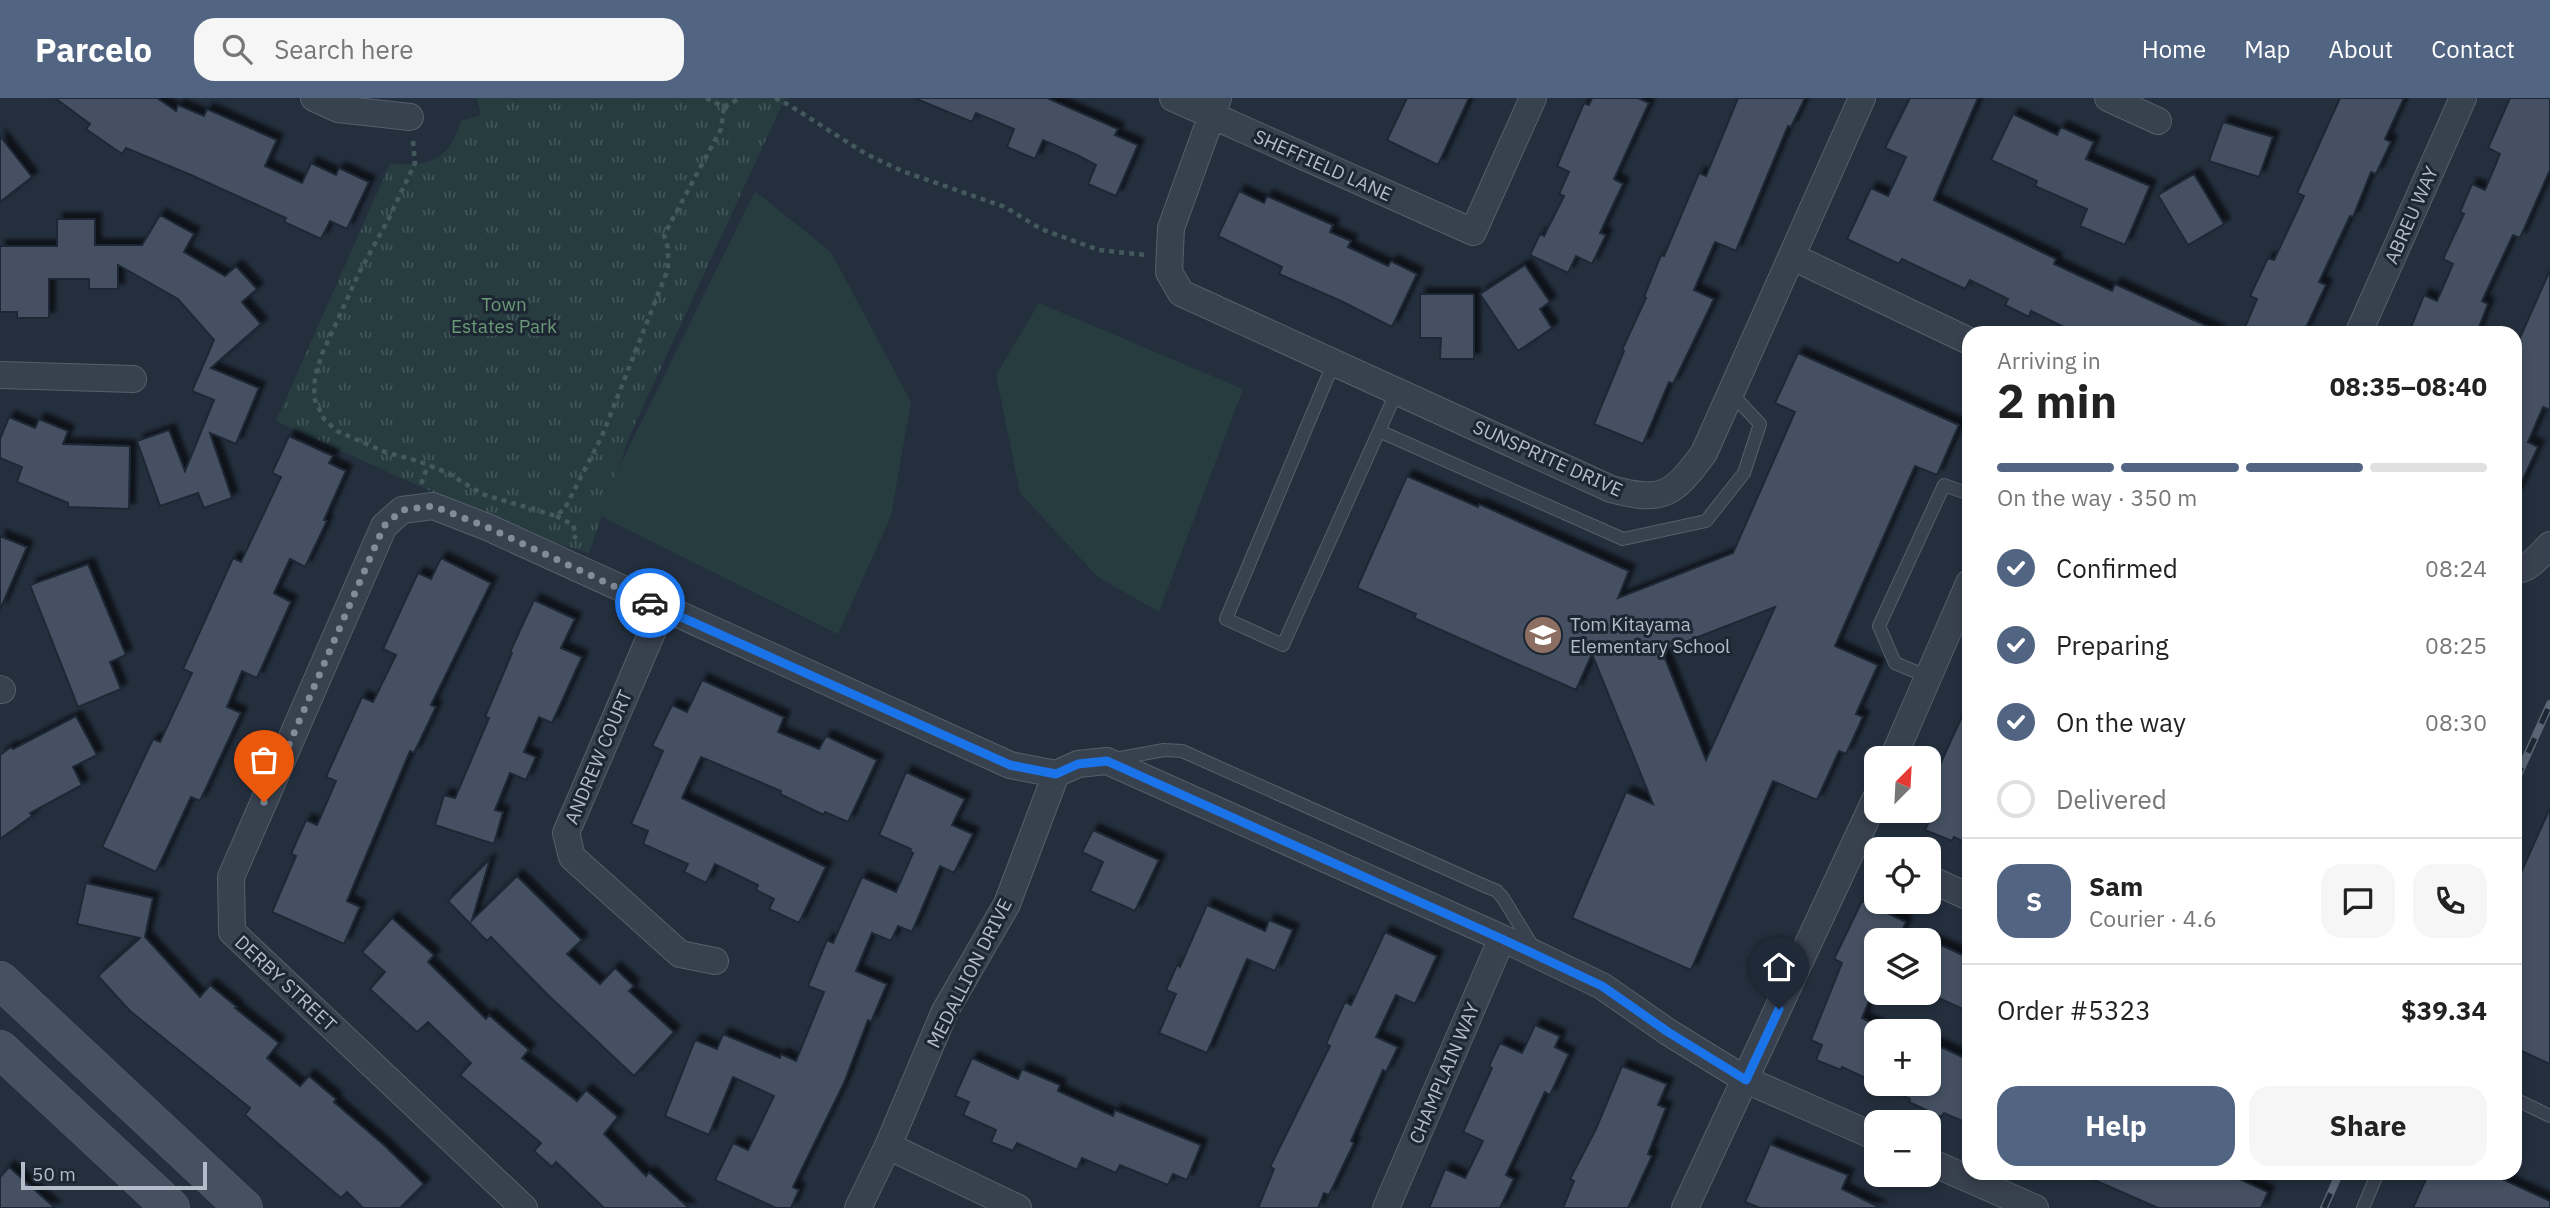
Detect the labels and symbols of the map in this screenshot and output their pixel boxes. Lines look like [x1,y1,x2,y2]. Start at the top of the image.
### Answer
street label: SHEFFIELD LANE [1250,124,1396,206]
street label: ABREU WAY [2379,162,2443,268]
park label: Town Estates Park [451,292,557,338]
street label: SUNSPRITE DRIVE [1470,414,1626,502]
courier [615,568,685,638]
place label: Tom Kitayama Elementary School [1570,612,1730,658]
school or university icon: Tom Kitayama Elementary School [1522,614,1564,656]
street label: ANDREW COURT [559,686,637,828]
pin [234,730,294,802]
north arrow [1864,746,1941,822]
street label: MEDALLION DRIVE [921,894,1017,1052]
street label: DERBY STREET [230,930,342,1036]
pin [1749,937,1809,1009]
street label: CHAMPLAIN WAY [1403,998,1485,1147]
scale bar [21,1159,206,1191]

